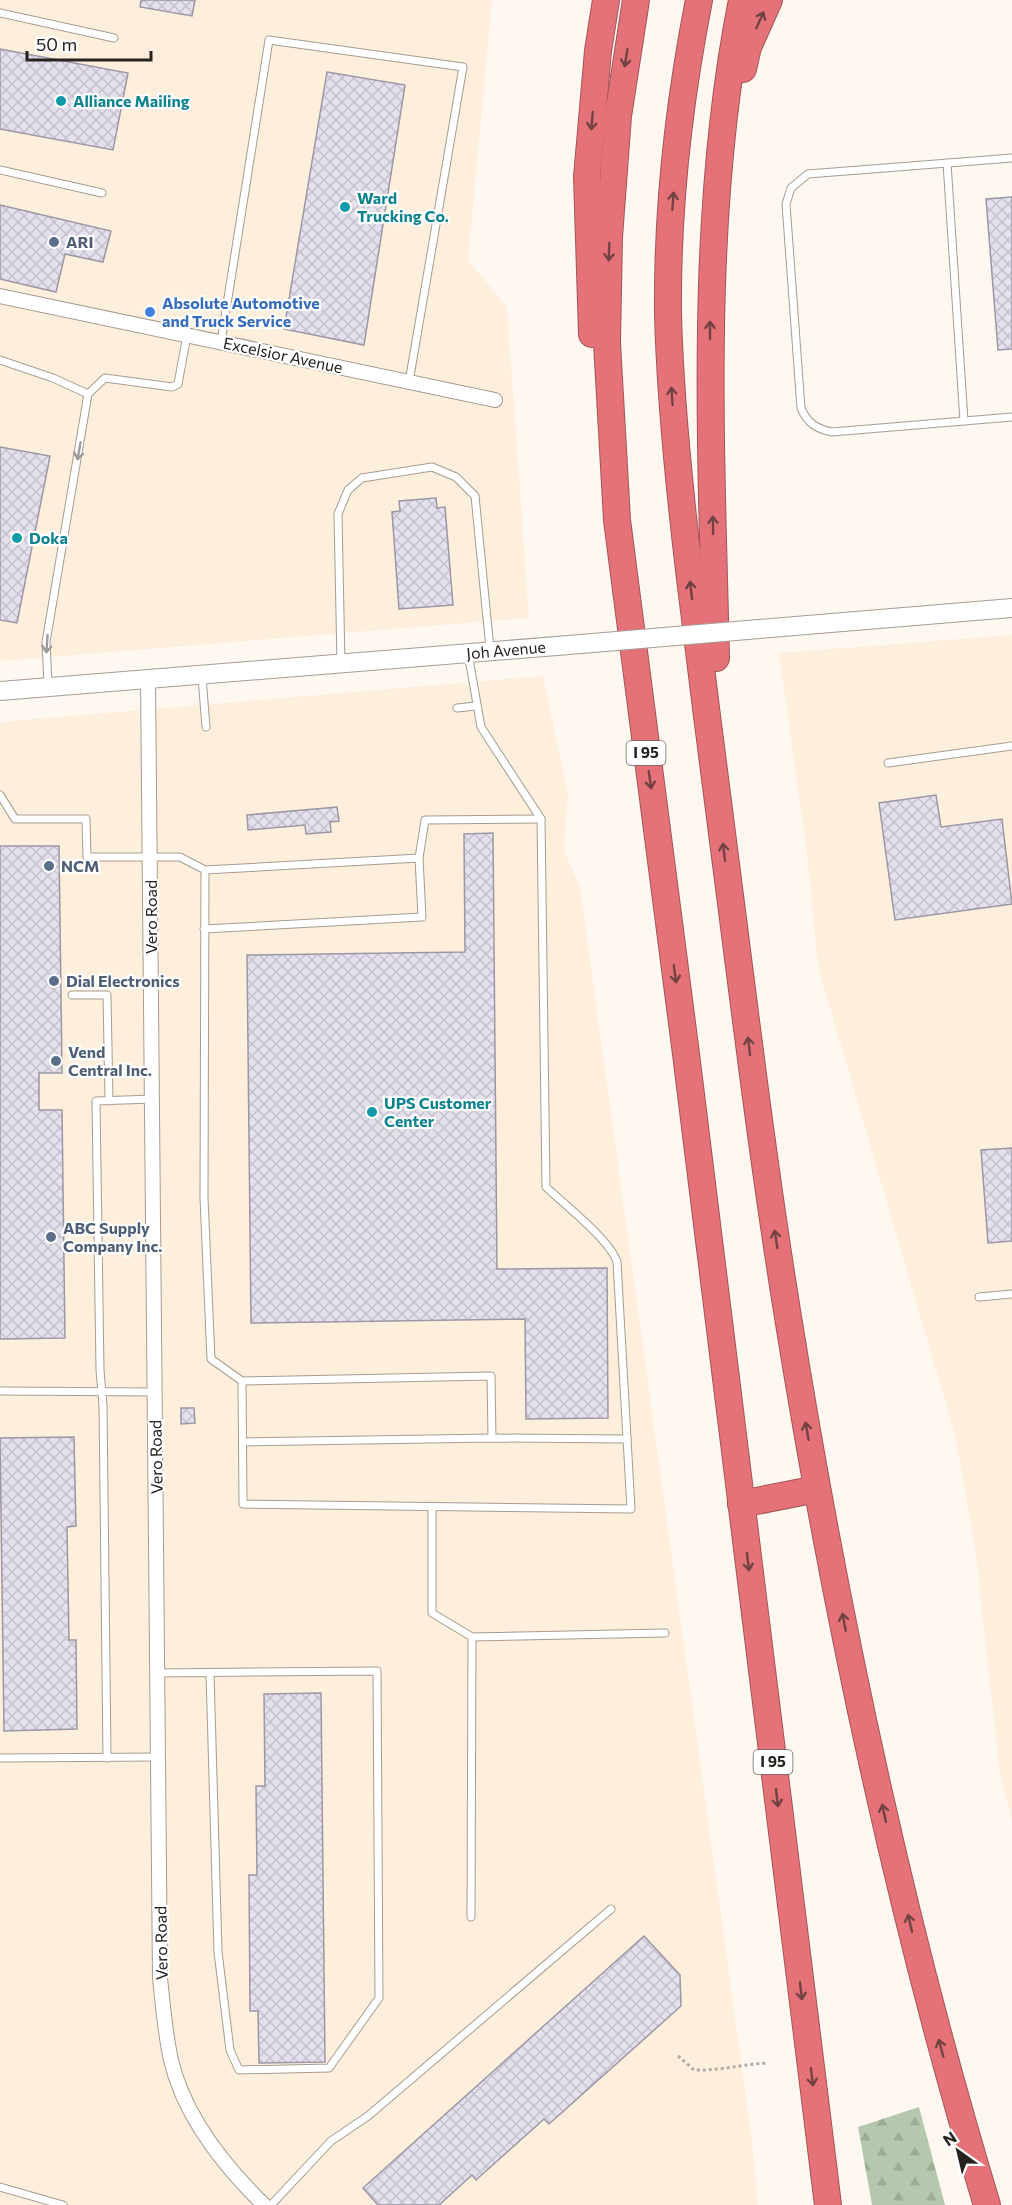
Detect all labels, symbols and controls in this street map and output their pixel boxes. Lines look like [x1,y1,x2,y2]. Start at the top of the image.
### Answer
one-way arrow [756,11,767,29]
scale bar [27,24,152,62]
text: 50 m [36,33,77,55]
one-way arrow [621,47,632,67]
place label: Alliance Mailing [73,91,190,110]
marker: Alliance Mailing [54,94,68,108]
one-way arrow [586,110,597,130]
place label: Ward Trucking Co. [357,188,449,225]
one-way arrow [668,192,679,211]
marker: Ward Trucking Co. [338,200,352,214]
place label: ARI [66,232,94,251]
marker: ARI [47,235,61,249]
one-way arrow [603,241,614,261]
place label: Absolute Automotive and Truck Service [162,293,320,330]
marker: Absolute Automotive and Truck Service [143,305,157,319]
one-way arrow [704,321,716,341]
street label: Excelsior Avenue [222,333,345,376]
one-way arrow [666,386,677,406]
one-way arrow [73,441,84,461]
one-way arrow [707,516,719,536]
place label: Doka [29,528,68,547]
marker: Doka [10,531,24,545]
one-way arrow [686,580,697,600]
one-way arrow [41,633,52,653]
street label: Joh Avenue [465,637,547,662]
road number: I 95 [626,741,666,765]
one-way arrow [644,770,655,790]
one-way arrow [719,843,730,862]
place label: NCM [61,856,99,875]
marker: NCM [42,859,56,873]
street label: Vero Road [141,880,160,954]
one-way arrow [670,963,681,983]
place label: Dial Electronics [66,971,180,990]
marker: Dial Electronics [47,974,61,988]
one-way arrow [743,1036,754,1056]
place label: Vend Central Inc. [68,1042,152,1079]
marker: Vend Central Inc. [49,1054,63,1068]
place label: UPS Customer Center [384,1093,492,1130]
marker: UPS Customer Center [365,1105,379,1119]
place label: ABC Supply Company Inc. [63,1218,163,1255]
one-way arrow [770,1229,781,1249]
marker: ABC Supply Company Inc. [44,1230,58,1244]
street label: Vero Road [145,1420,166,1494]
one-way arrow [801,1422,812,1441]
one-way arrow [743,1552,754,1572]
one-way arrow [838,1613,849,1632]
road number: I 95 [754,1750,792,1774]
one-way arrow [772,1787,783,1807]
one-way arrow [878,1803,889,1823]
street label: Vero Road [150,1906,171,1980]
one-way arrow [903,1914,915,1933]
one-way arrow [796,1981,807,2001]
one-way arrow [935,2039,946,2058]
one-way arrow [807,2067,818,2087]
north arrow [928,2121,988,2181]
text: N [939,2127,960,2149]

